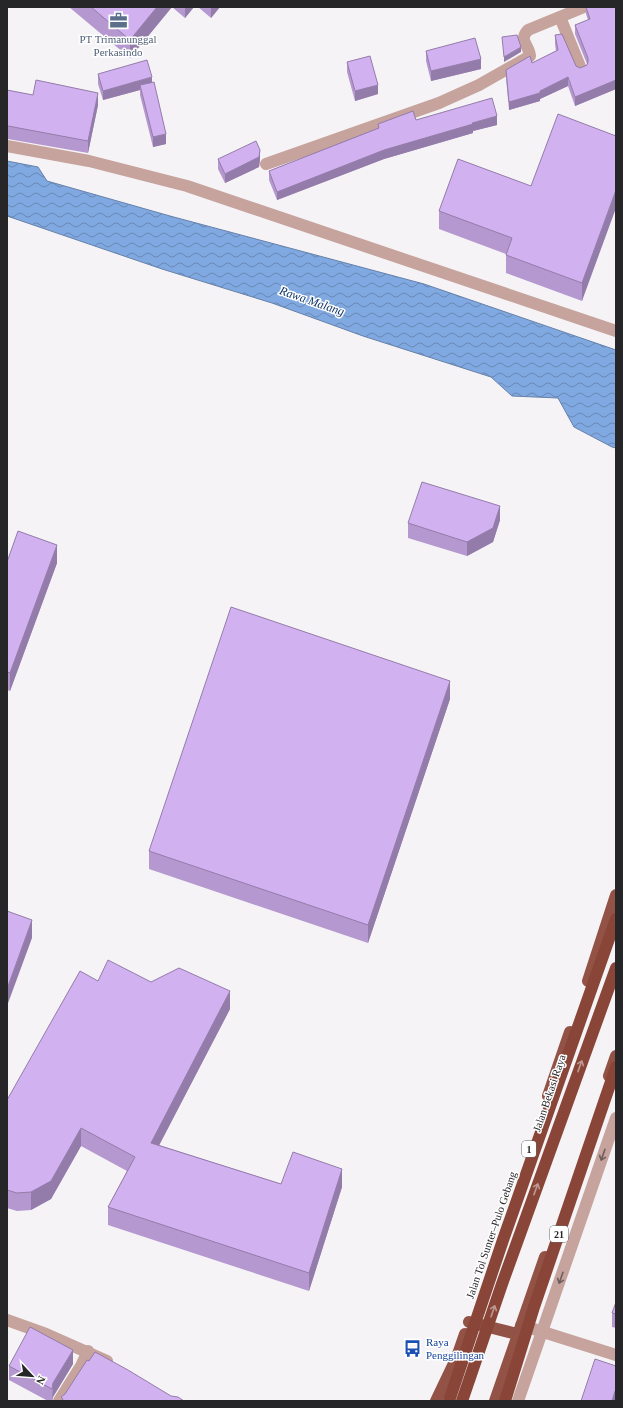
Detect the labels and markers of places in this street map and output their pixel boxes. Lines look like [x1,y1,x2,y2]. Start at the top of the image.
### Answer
office icon: PT Trimanunggal Perkasindo [108,11,128,31]
place label: PT Trimanunggal Perkasindo [79,33,157,58]
place label: Raya Penggilingan [426,1336,485,1361]
bus stop icon: Raya Penggilingan [403,1338,423,1358]

